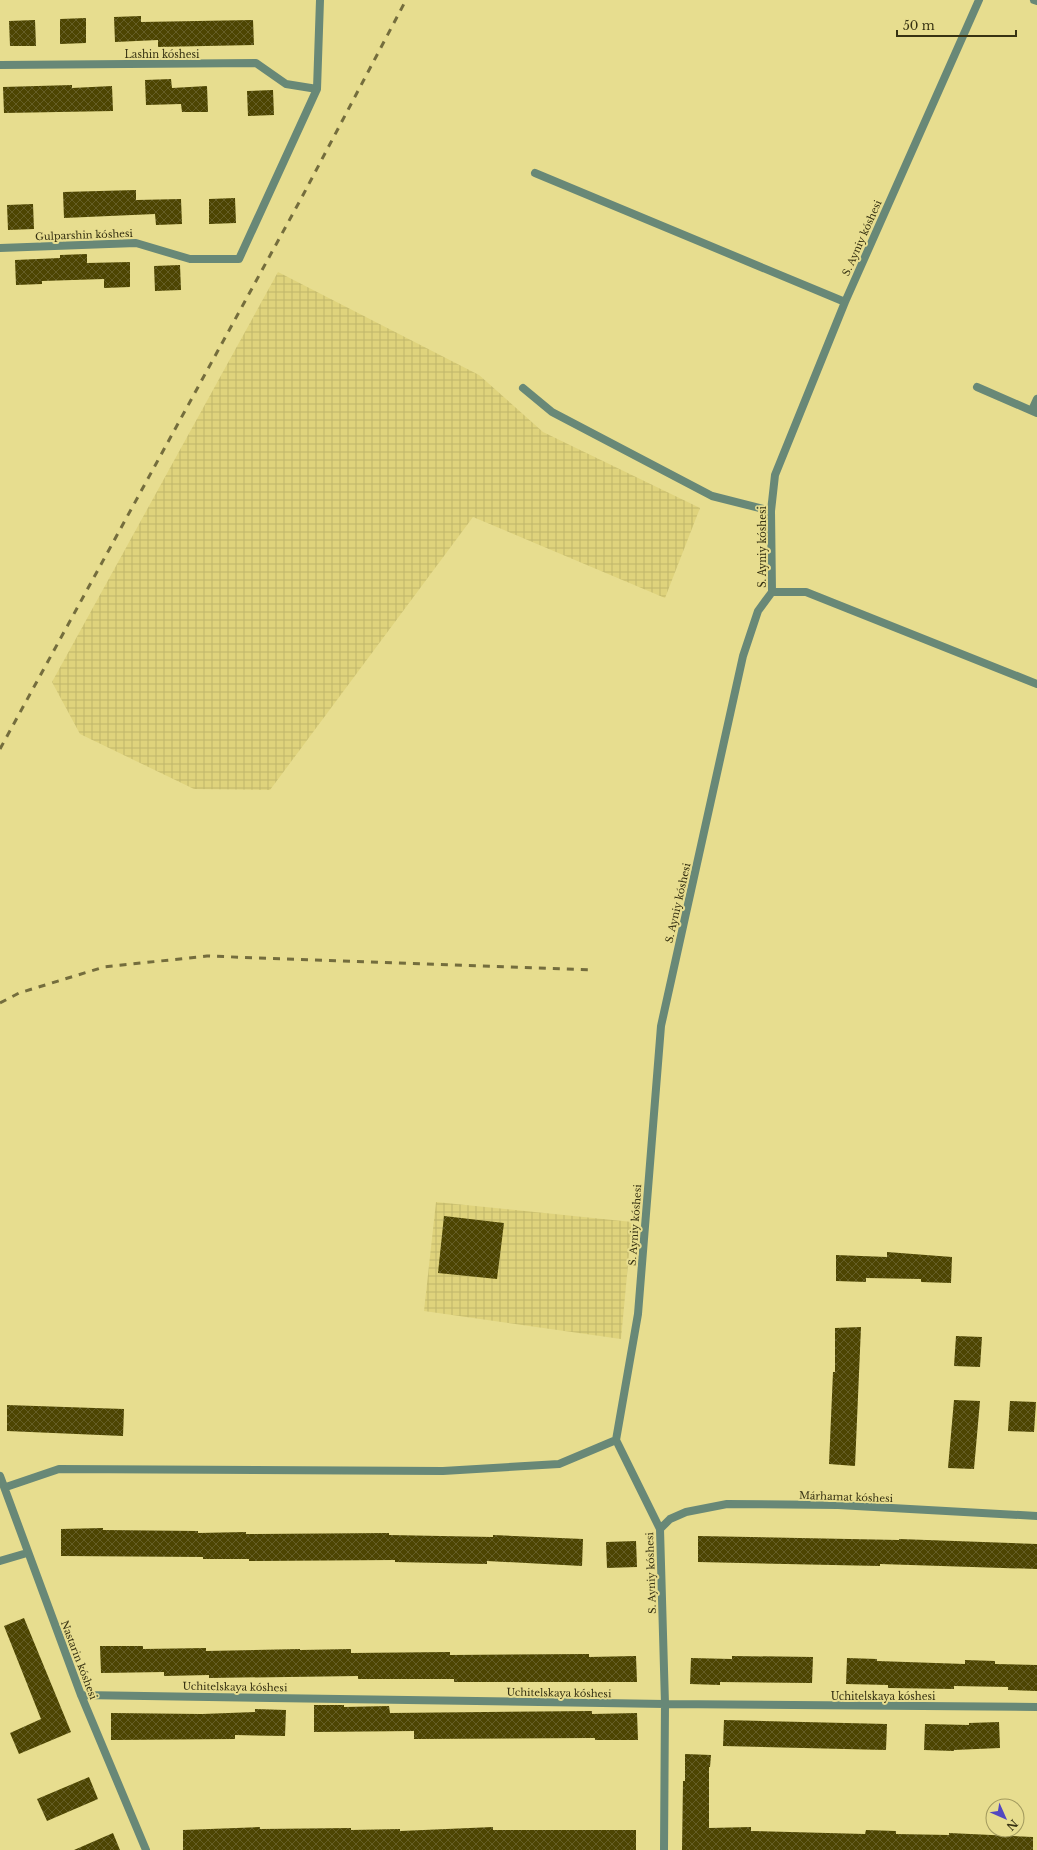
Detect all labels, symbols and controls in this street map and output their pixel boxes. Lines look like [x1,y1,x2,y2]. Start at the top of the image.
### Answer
scale bar [897,12,1016,38]
text: 50 m [903,18,935,33]
street label: Lashin kóshesi [125,48,200,61]
street label: S. Ayniy kóshesi [839,197,885,278]
street label: Gulparshin kóshesi [35,227,134,243]
street label: S. Ayniy kóshesi [756,506,769,588]
street label: S. Ayniy kóshesi [662,861,694,944]
street label: S. Ayniy kóshesi [626,1183,644,1266]
street label: Márhamat kóshesi [799,1489,894,1505]
street label: S. Ayniy kóshesi [643,1531,659,1614]
street label: Nastarin kóshesi [58,1619,100,1702]
street label: Uchitelskaya kóshesi [183,1680,288,1694]
street label: Uchitelskaya kóshesi [507,1686,612,1700]
street label: Uchitelskaya kóshesi [831,1690,936,1703]
north arrow [985,1798,1025,1838]
text: N [1003,1816,1021,1834]

